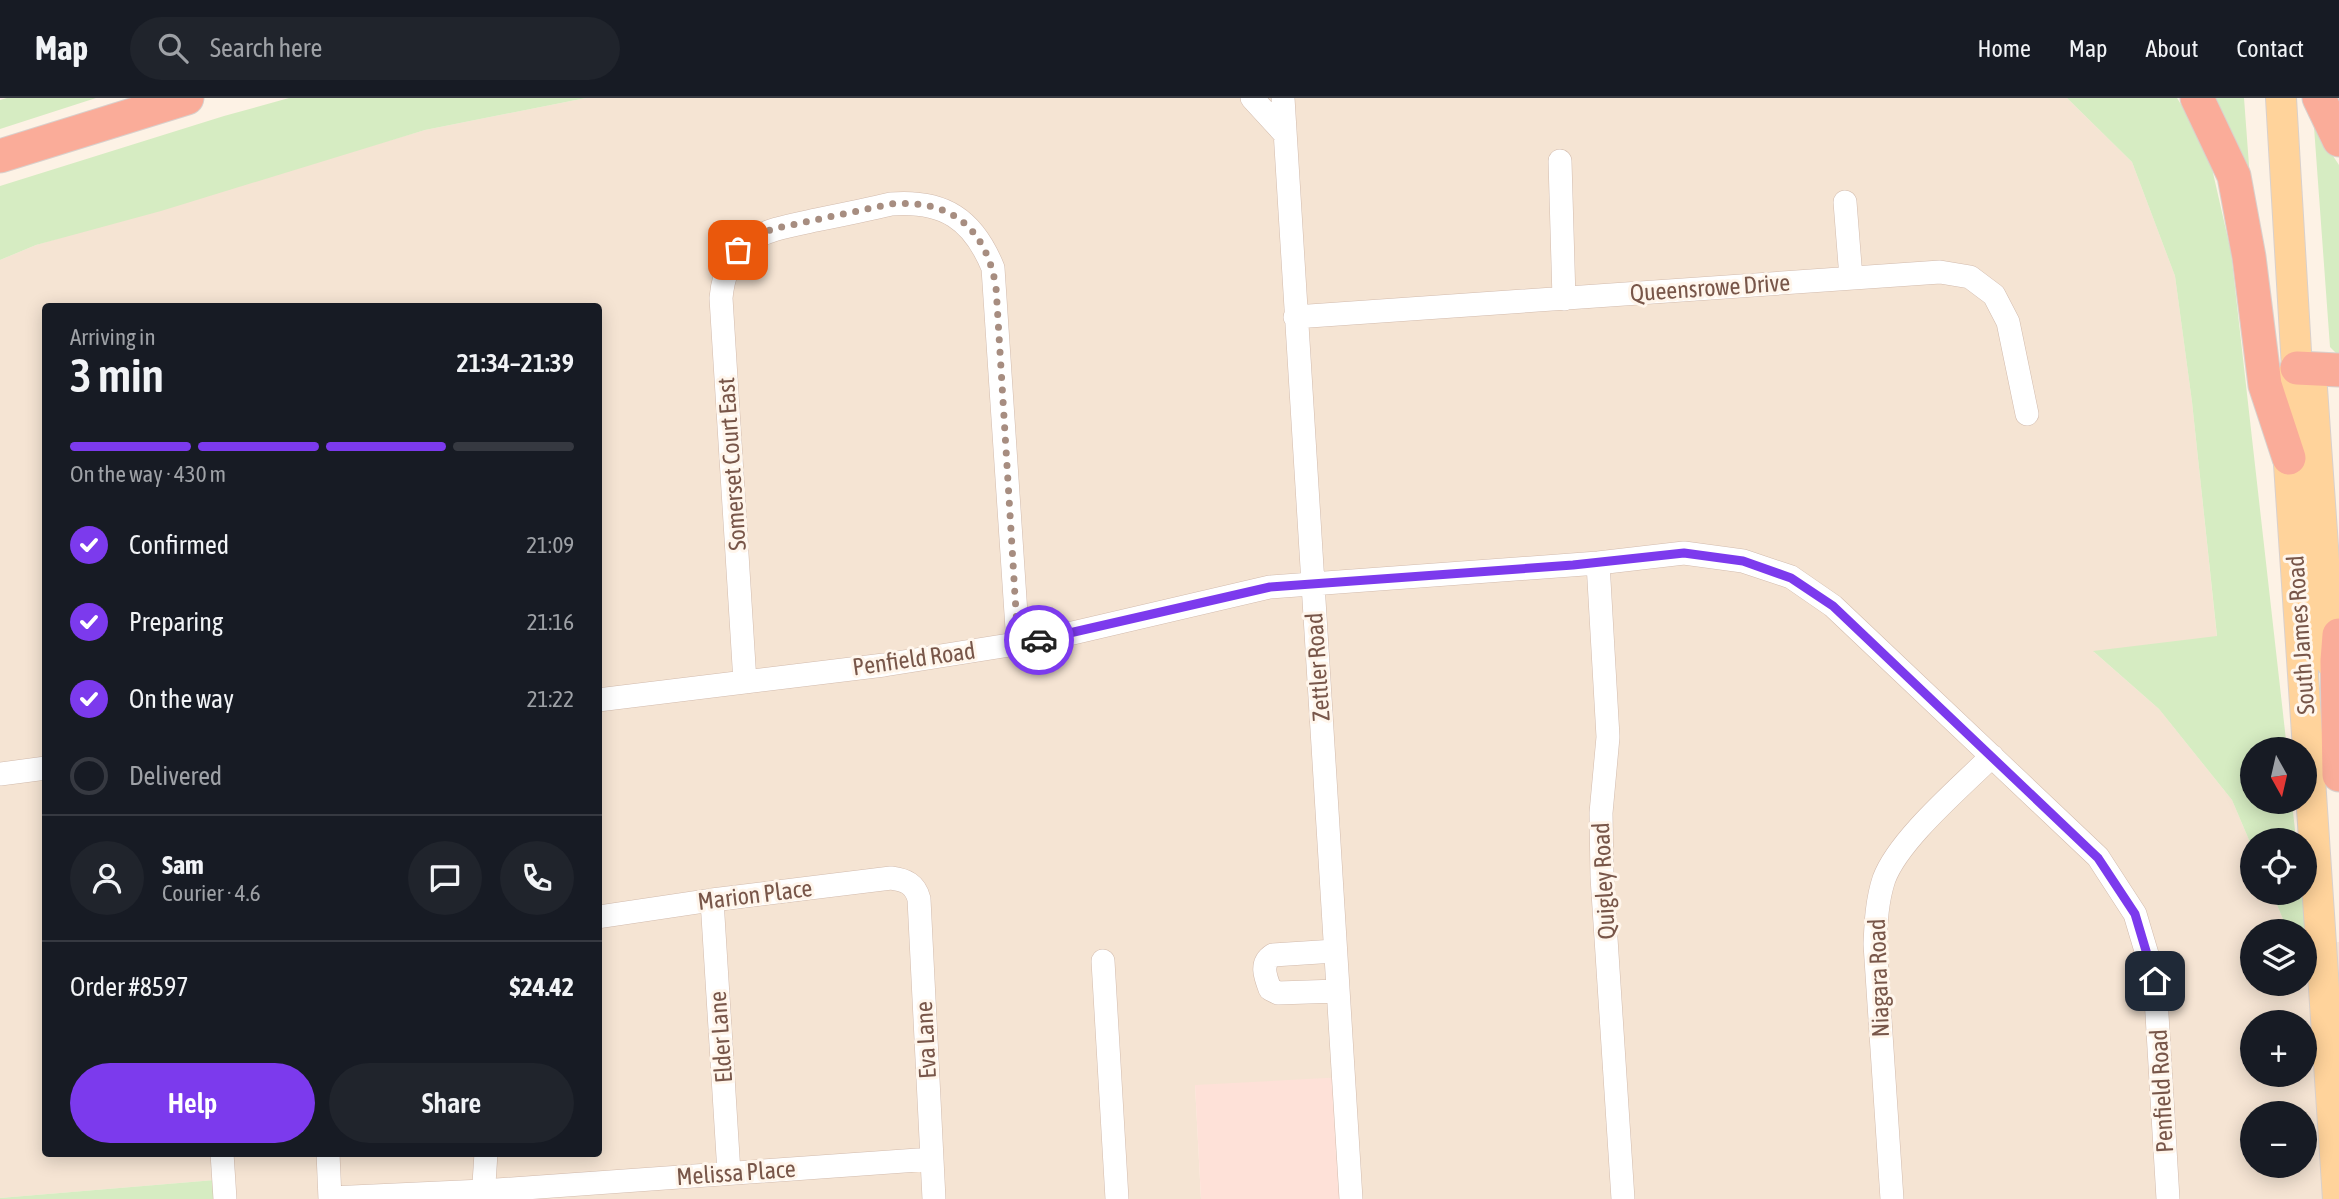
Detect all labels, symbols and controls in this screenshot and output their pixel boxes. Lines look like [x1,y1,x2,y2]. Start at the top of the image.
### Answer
search box [130,17,620,80]
text: Map [35,29,88,67]
icon: search [154,29,192,67]
text: Search here [210,33,322,63]
text: Home [1977,35,2031,62]
text: Map [2069,35,2107,62]
text: About [2145,35,2198,62]
text: Contact [2236,35,2304,62]
pin [708,220,768,280]
icon: bag [719,231,757,269]
street label: Queensrowe Drive [1629,268,1791,307]
text: Arriving in [70,324,156,350]
text: 21:34–21:39 [457,348,574,378]
text: 3 min [70,349,164,402]
street label: Somerset Court East [712,376,751,552]
text: On the way · 430 m [70,461,226,487]
icon: check [70,526,108,564]
text: Confirmed [129,530,229,560]
text: 21:09 [526,532,574,558]
street label: South James Road [2281,555,2320,715]
icon: check [70,603,108,641]
courier [1004,605,1074,675]
text: Preparing [129,607,223,637]
text: 21:16 [527,609,574,635]
street label: Zettler Road [1300,612,1335,722]
icon: car [1020,621,1058,659]
street label: Penfield Road [851,637,977,680]
icon: check [70,680,108,718]
text: On the way [129,684,234,714]
text: 21:22 [527,686,574,712]
north arrow [2240,737,2317,814]
map controls [2240,737,2317,1178]
text: Delivered [129,761,222,791]
street label: Quigley Road [1587,822,1620,940]
button: locate [2240,828,2317,905]
button: person [70,841,144,915]
button: chat [408,841,482,915]
button: phone [500,841,574,915]
text: Sam [162,850,204,880]
street label: Marion Place [696,874,814,915]
text: Courier · 4.6 [162,880,261,906]
street label: Niagara Road [1863,918,1894,1038]
button: layers [2240,919,2317,996]
pin [2125,951,2185,1011]
icon: home [2136,962,2174,1000]
text: Order #8597 [70,972,189,1002]
text: $24.42 [510,972,574,1002]
street label: Elder Lane [704,990,737,1084]
street label: Eva Lane [910,1001,941,1079]
button: + [2240,1010,2317,1087]
street label: Penfield Road [2145,1029,2178,1153]
button: Help [70,1063,315,1143]
button: Share [329,1063,574,1143]
button: − [2240,1101,2317,1178]
street label: Melissa Place [676,1155,796,1190]

